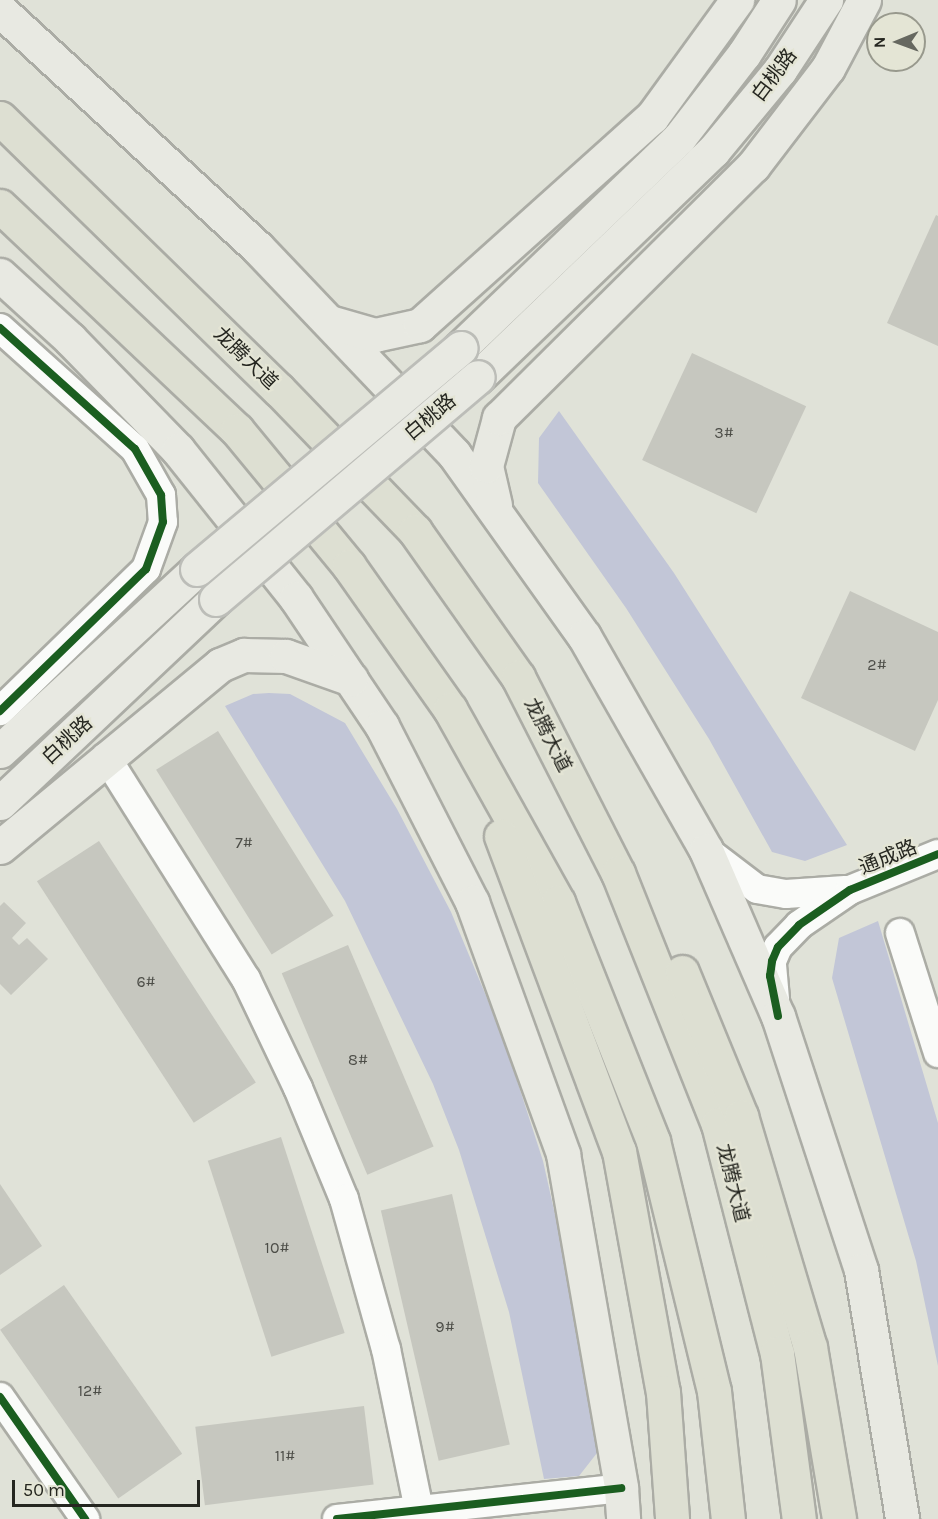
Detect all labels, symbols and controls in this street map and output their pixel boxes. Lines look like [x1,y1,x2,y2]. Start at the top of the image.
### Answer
north arrow [866,12,926,72]
text: N [870,36,889,48]
street label: 白桃路 [746,44,802,106]
street label: 龙腾大道 [209,322,283,394]
street label: 白桃路 [399,389,461,445]
house number: 3# [714,423,734,443]
house number: 2# [867,655,887,675]
street label: 龙腾大道 [519,694,577,776]
street label: 白桃路 [37,711,97,769]
house number: 7# [235,833,253,853]
street label: 通成路 [856,835,920,879]
house number: 6# [136,972,156,992]
house number: 8# [348,1050,368,1070]
street label: 龙腾大道 [712,1141,754,1225]
house number: 10# [265,1238,289,1258]
house number: 9# [435,1317,455,1337]
house number: 12# [78,1381,102,1401]
house number: 11# [275,1446,295,1466]
scale bar [15,1468,202,1506]
text: 50 m [23,1479,65,1501]

